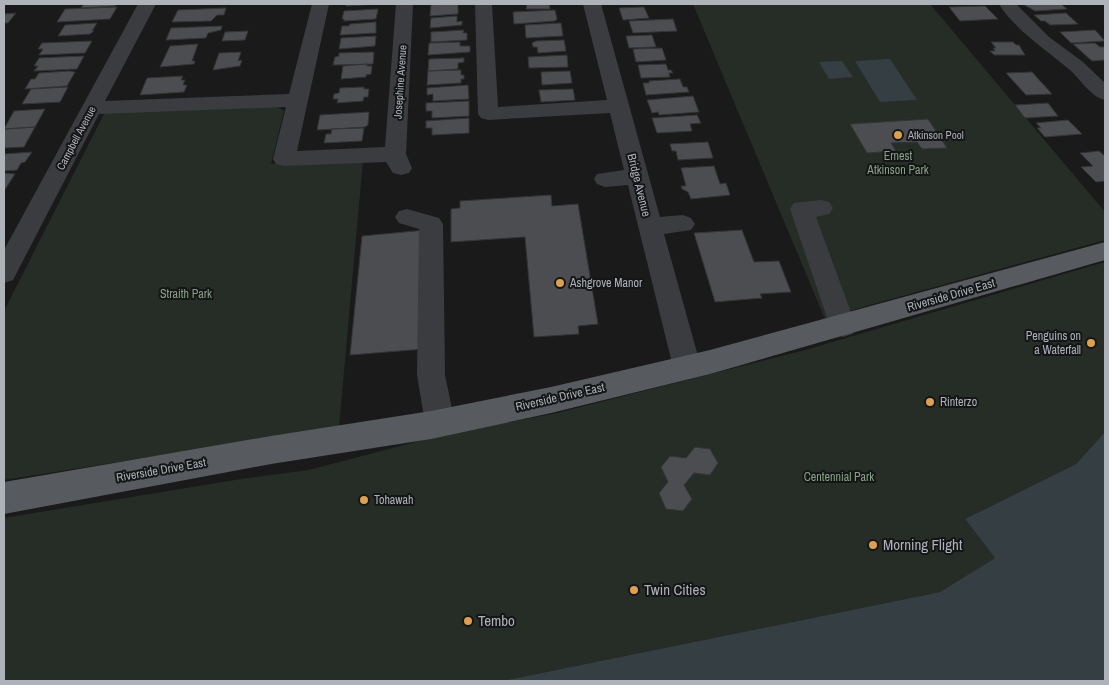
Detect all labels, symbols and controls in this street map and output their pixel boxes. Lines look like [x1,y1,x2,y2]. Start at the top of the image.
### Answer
street label: Josephine Avenue [390,45,410,119]
street label: Campbell Avenue [53,104,99,172]
place label: Atkinson Pool [907,128,964,142]
marker: Atkinson Pool [892,129,904,141]
park label: Ernest Atkinson Park [866,148,929,178]
street label: Bridge Avenue [623,152,655,218]
place label: Ashgrove Manor [569,275,643,291]
street label: Riverside Drive East [905,275,997,315]
marker: Ashgrove Manor [554,277,566,289]
park label: Straith Park [160,286,212,302]
place label: Penguins on a Waterfall [1026,328,1081,358]
marker: Penguins on a Waterfall [1085,337,1097,349]
street label: Riverside Drive East [514,379,606,415]
place label: Rinterzo [940,394,977,410]
marker: Rinterzo [924,396,936,408]
street label: Riverside Drive East [115,454,207,486]
park label: Centennial Park [804,469,874,485]
place label: Tohawah [374,492,413,508]
marker: Tohawah [358,494,370,506]
place label: Morning Flight [883,534,963,555]
marker: Morning Flight [867,539,879,551]
place label: Twin Cities [644,579,706,600]
marker: Twin Cities [628,584,640,596]
place label: Tembo [478,610,515,631]
marker: Tembo [462,615,474,627]

